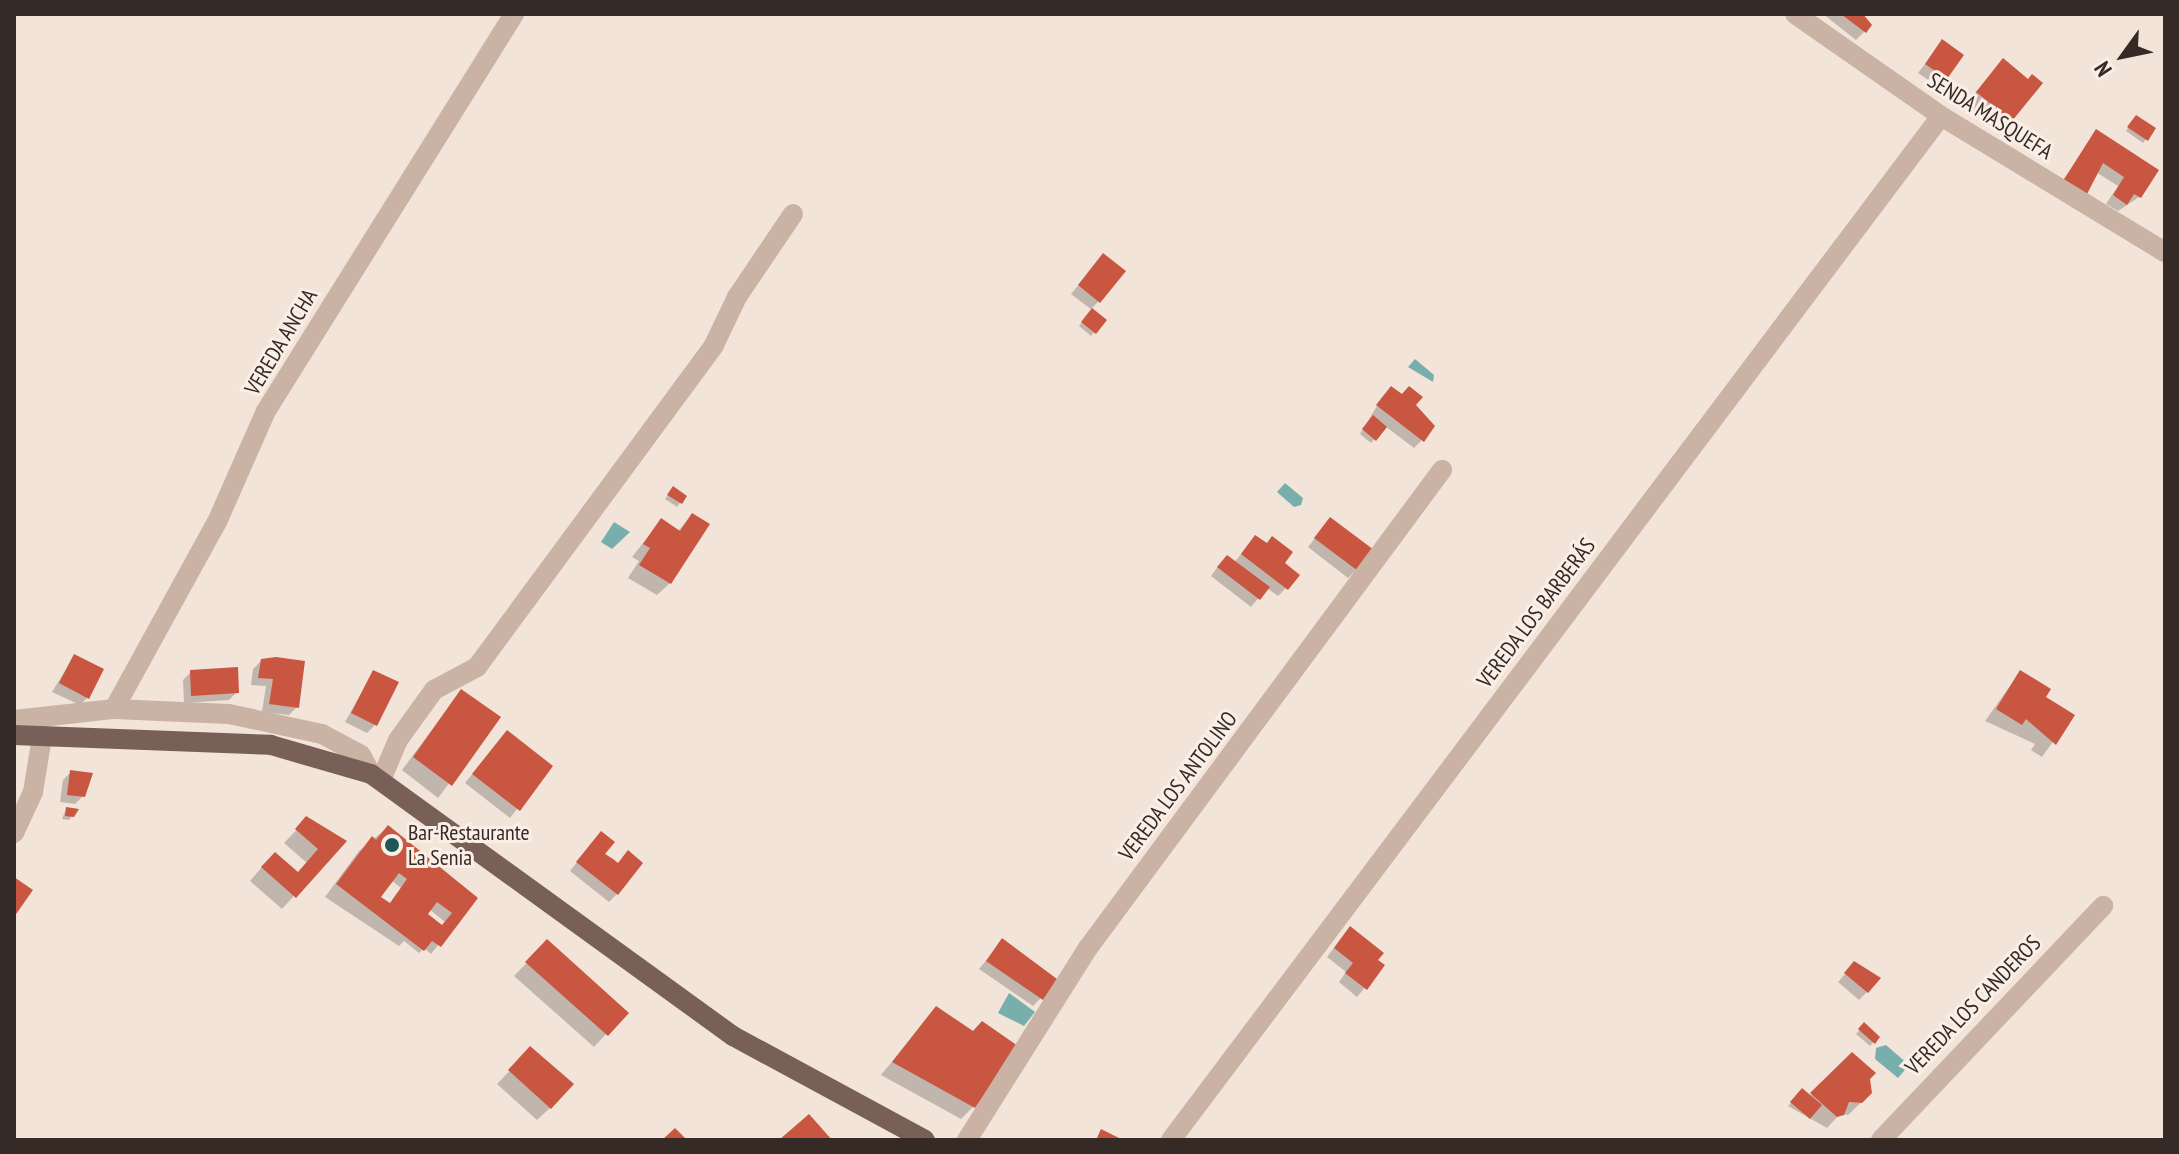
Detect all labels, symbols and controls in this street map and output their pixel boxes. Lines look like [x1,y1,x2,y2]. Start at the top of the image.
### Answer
north arrow [2083,16,2163,96]
text: N [2088,56,2118,82]
street label: SENDA MASQUEFA [1922,67,2058,165]
street label: VEREDA ANCHA [239,284,323,400]
street label: VEREDA LOS BARBERÁS [1471,533,1601,693]
street label: VEREDA LOS ANTOLINO [1113,706,1243,866]
place label: Bar-Restaurante La Senia [408,819,530,870]
marker: Bar-Restaurante La Senia [383,836,401,854]
street label: VEREDA LOS CANDEROS [1900,930,2046,1080]

